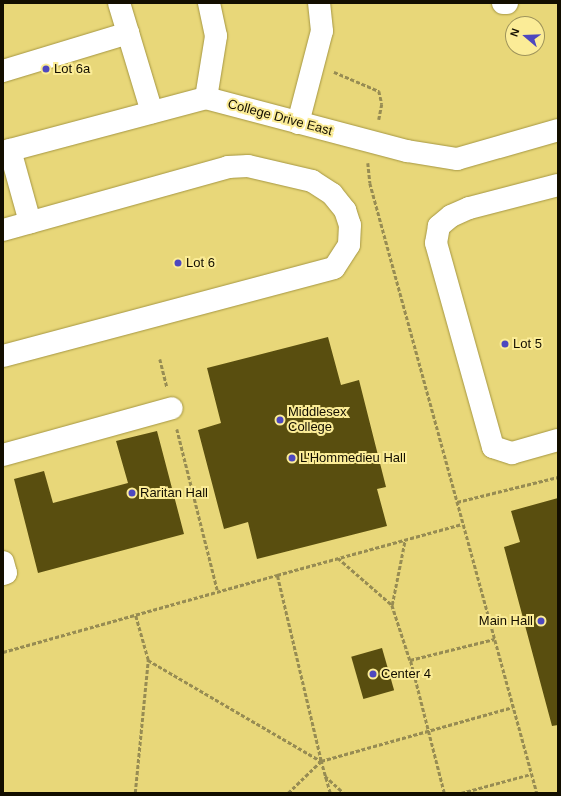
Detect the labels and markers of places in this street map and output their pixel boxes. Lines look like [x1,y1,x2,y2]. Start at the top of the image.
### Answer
place label: Lot 6a [54,61,90,77]
marker: Lot 6a [41,64,51,74]
place label: Lot 6 [186,255,215,271]
marker: Lot 6 [173,258,183,268]
place label: Lot 5 [513,336,542,352]
marker: Lot 5 [500,339,510,349]
place label: Middlesex College [288,405,347,436]
marker: Middlesex College [275,415,285,425]
place label: L'Hommedieu Hall [300,450,406,466]
marker: L'Hommedieu Hall [287,453,297,463]
place label: Raritan Hall [140,485,208,501]
marker: Raritan Hall [127,488,137,498]
place label: Main Hall [479,613,533,629]
marker: Main Hall [536,616,546,626]
place label: Center 4 [381,666,431,682]
marker: Center 4 [368,669,378,679]

